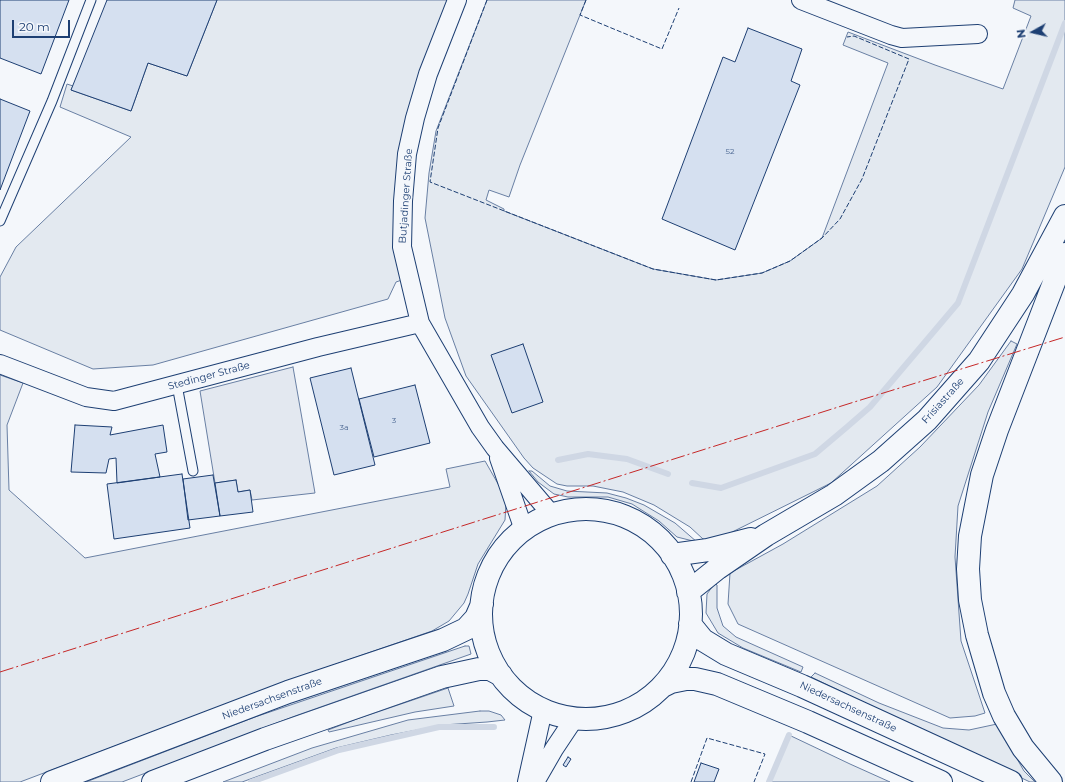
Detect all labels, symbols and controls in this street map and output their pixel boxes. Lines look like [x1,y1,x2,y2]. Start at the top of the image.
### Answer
scale bar [14,12,72,38]
north arrow [1013,12,1053,52]
text: 20 m [19,19,50,34]
text: N [1014,28,1029,39]
house number: 52 [725,147,735,157]
street label: Butjadinger Straße [397,148,415,244]
street label: Stedinger Straße [167,359,251,393]
street label: Frisiastraße [919,376,967,426]
house number: 3 [392,416,396,426]
house number: 3a [339,423,349,433]
street label: Niedersachsenstraße [220,675,324,723]
street label: Niedersachsenstraße [798,679,898,735]

